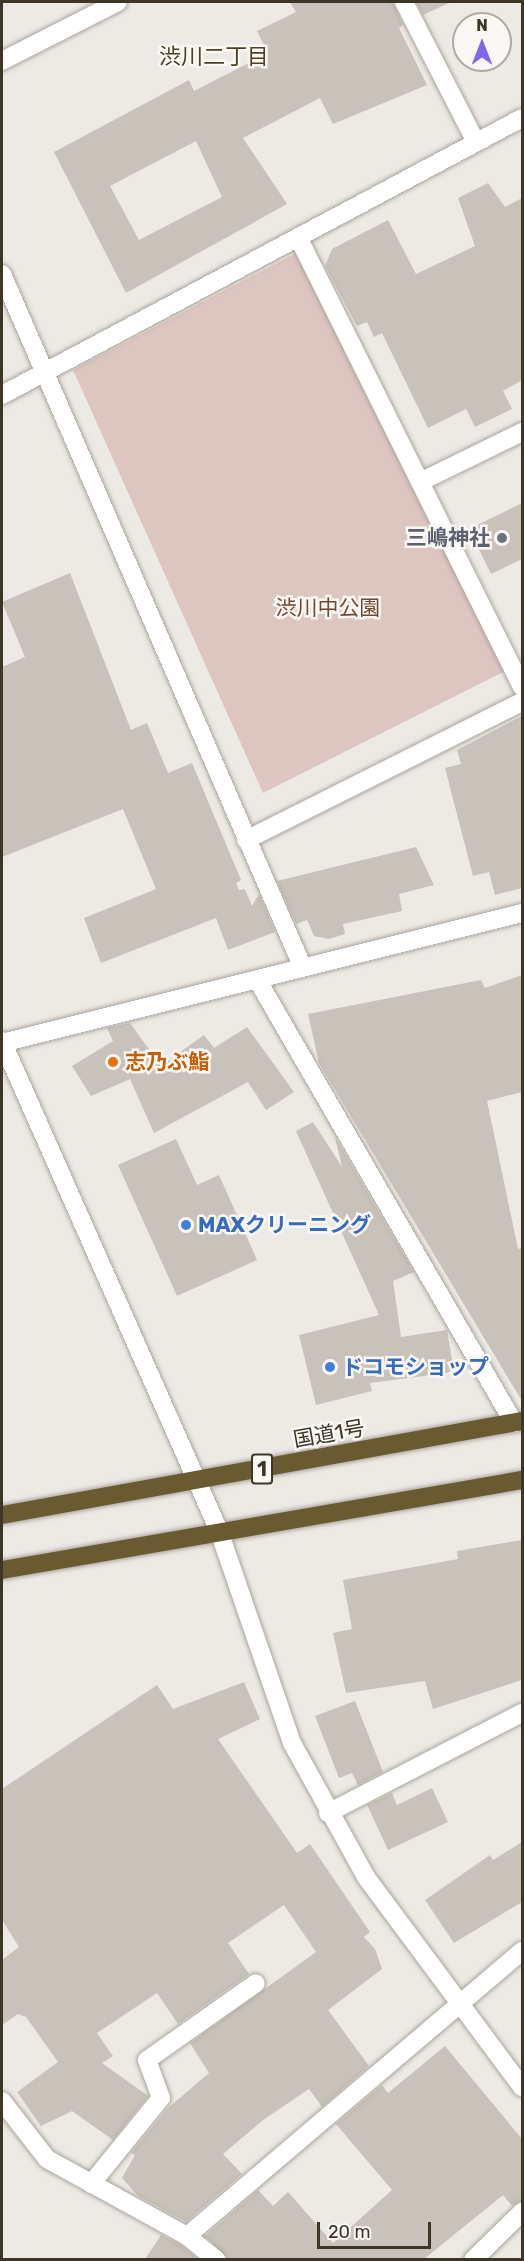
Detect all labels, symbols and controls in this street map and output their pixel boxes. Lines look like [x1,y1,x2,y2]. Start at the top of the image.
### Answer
north arrow [452,12,512,72]
text: N [476,16,488,35]
district label: 渋川二丁目 [159,44,269,70]
place label: 三嶋神社 [406,525,490,551]
marker: 三嶋神社 [495,531,509,545]
park label: 渋川中公園 [276,595,380,621]
place label: 志乃ぶ鮨 [125,1049,209,1075]
marker: 志乃ぶ鮨 [106,1055,120,1069]
place label: MAXクリーニング [198,1212,371,1238]
marker: MAXクリーニング [179,1218,193,1232]
place label: ドコモショップ [342,1354,489,1380]
marker: ドコモショップ [323,1360,337,1374]
street label: 国道1号 [291,1415,367,1453]
road number: 1 [250,1452,274,1486]
scale bar [320,2210,434,2248]
text: 20 m [328,2221,370,2243]

